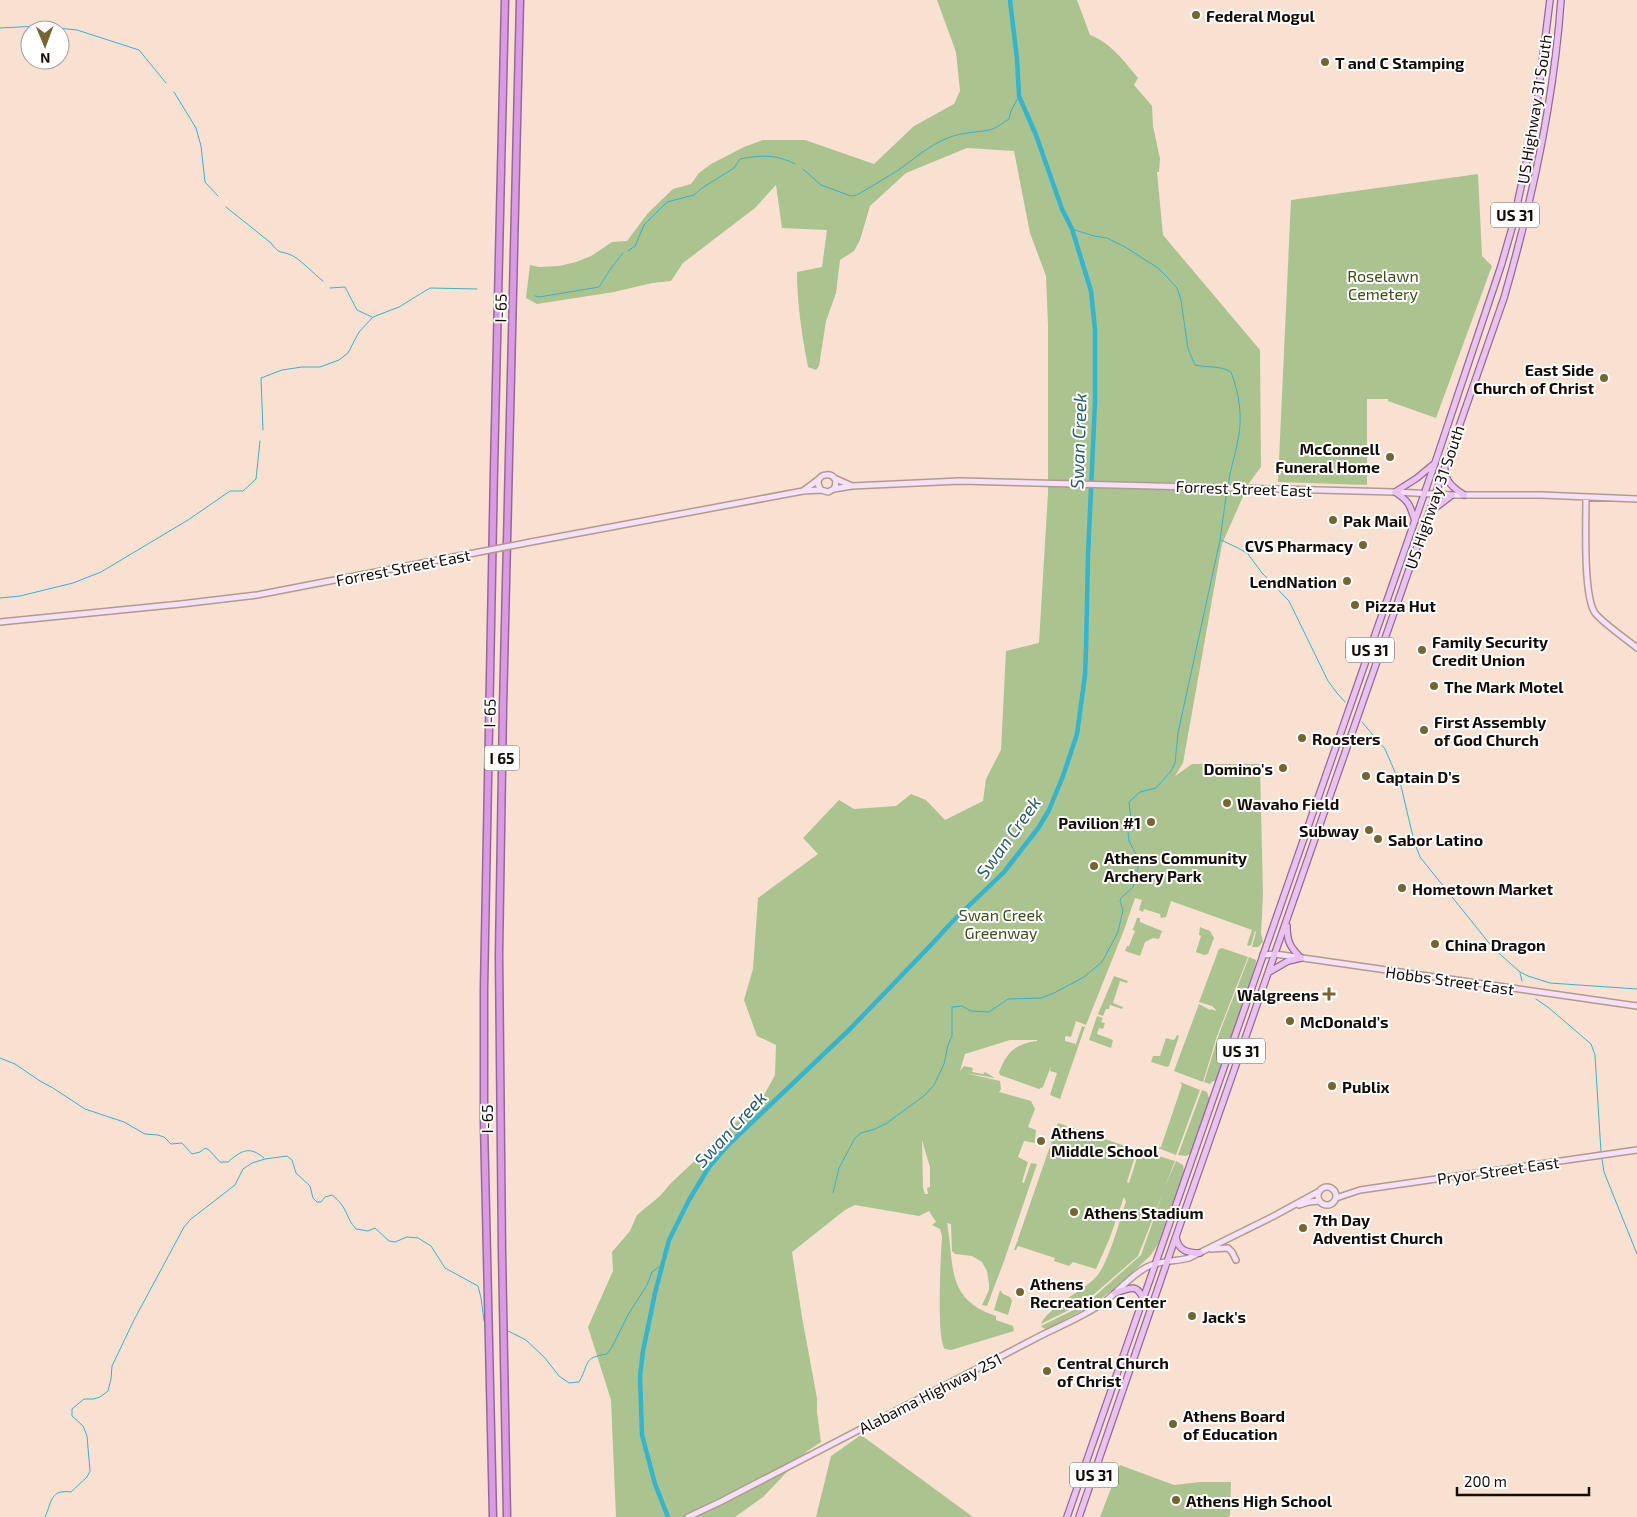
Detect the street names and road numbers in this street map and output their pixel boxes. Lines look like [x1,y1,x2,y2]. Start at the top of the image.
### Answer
street label: US Highway 31 South [1513,33,1555,185]
road number: US 31 [1491,202,1539,228]
street label: I-65 [490,293,510,323]
street label: US Highway 31 South [1400,422,1468,572]
street label: Forrest Street East [1175,476,1313,500]
street label: Forrest Street East [334,545,472,589]
road number: US 31 [1346,638,1394,662]
street label: I-65 [479,698,499,728]
road number: I 65 [484,746,520,770]
street label: Hobbs Street East [1384,962,1516,998]
road number: US 31 [1217,1038,1265,1064]
street label: I-65 [477,1104,496,1134]
street label: Pryor Street East [1436,1152,1560,1188]
street label: Alabama Highway 251 [855,1349,1005,1437]
road number: US 31 [1070,1462,1118,1488]

